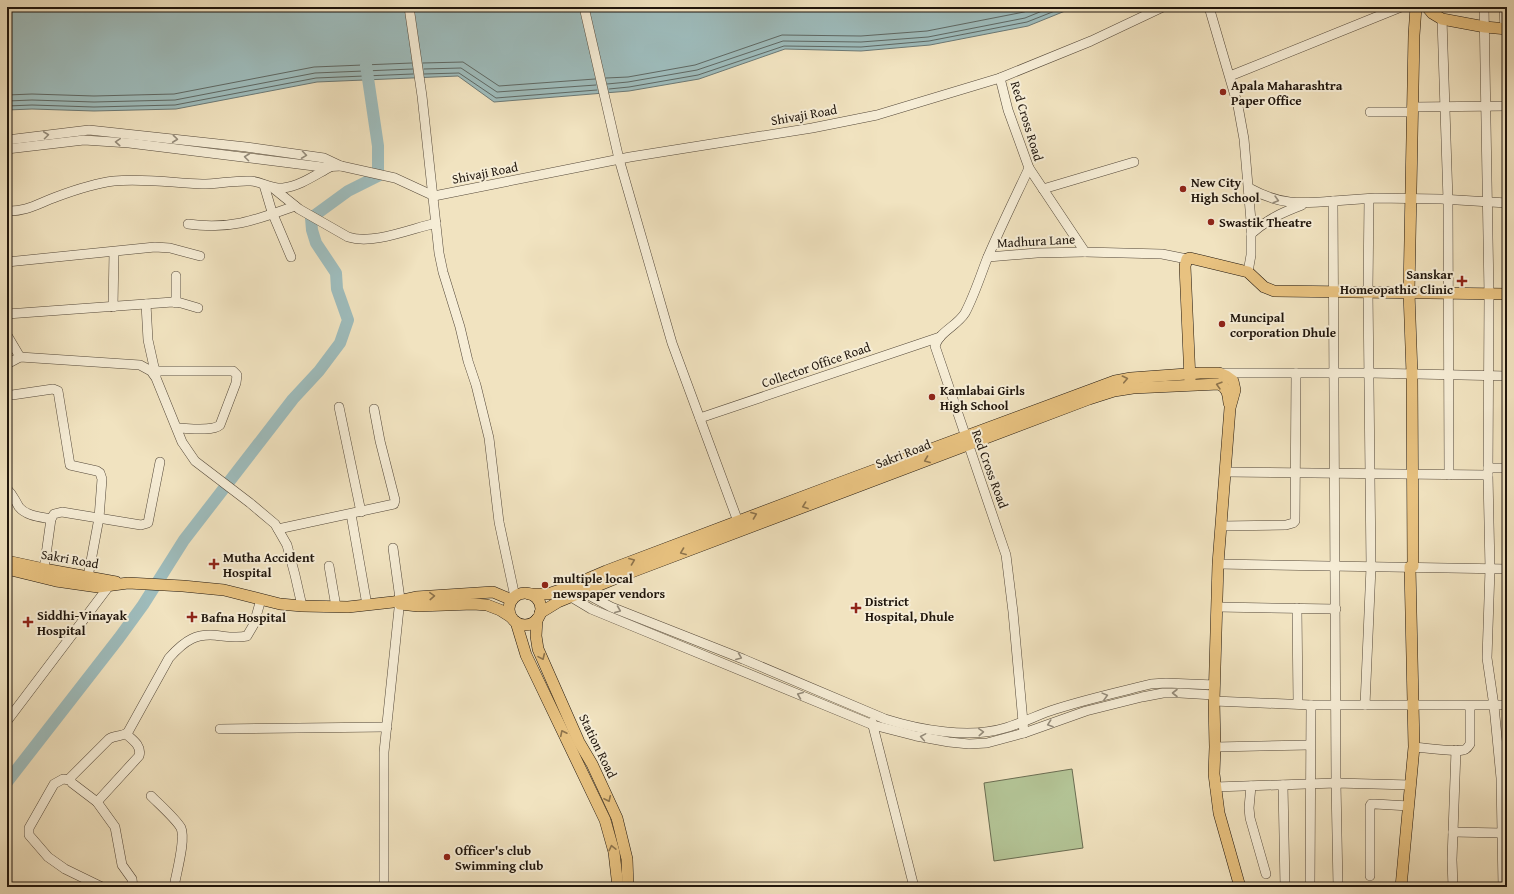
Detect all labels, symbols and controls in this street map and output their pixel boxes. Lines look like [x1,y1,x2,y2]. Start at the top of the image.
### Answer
place label: Apala Maharashtra Paper Office [1231,76,1343,110]
street label: Red Cross Road [1006,79,1048,163]
marker: Apala Maharashtra Paper Office [1218,87,1228,97]
street label: Shivaji Road [769,100,839,130]
one-way arrow [43,131,49,140]
one-way arrow [172,135,178,144]
one-way arrow [115,137,121,146]
one-way arrow [301,150,307,159]
one-way arrow [244,153,250,162]
street label: Shivaji Road [450,157,520,189]
place label: New City High School [1191,173,1260,207]
marker: New City High School [1178,184,1188,194]
one-way arrow [1272,195,1279,204]
place label: Swastik Theatre [1219,213,1312,232]
marker: Swastik Theatre [1206,217,1216,227]
street label: Madhura Lane [996,229,1076,253]
place label: Sanskar Homeopathic Clinic [1340,265,1453,299]
marker: Sanskar Homeopathic Clinic [1456,275,1468,287]
place label: Muncipal corporation Dhule [1230,308,1336,342]
marker: Muncipal corporation Dhule [1217,319,1227,329]
street label: Collector Office Road [759,337,873,393]
one-way arrow [1122,375,1129,384]
place label: Kamlabai Girls High School [940,381,1025,415]
one-way arrow [1215,382,1222,390]
marker: Kamlabai Girls High School [927,392,937,402]
street label: Red Cross Road [967,427,1013,511]
street label: Sakri Road [872,435,934,473]
one-way arrow [923,456,930,464]
one-way arrow [802,502,809,510]
one-way arrow [750,512,757,520]
street label: Sakri Road [40,545,100,573]
place label: Mutha Accident Hospital [223,548,315,582]
one-way arrow [680,548,687,556]
marker: Mutha Accident Hospital [208,558,220,570]
one-way arrow [629,558,636,566]
place label: multiple local newspaper vendors [553,569,665,603]
marker: multiple local newspaper vendors [540,580,550,590]
one-way arrow [429,592,435,600]
place label: District Hospital, Dhule [865,592,954,626]
marker: District Hospital, Dhule [850,602,862,614]
one-way arrow [614,605,621,613]
place label: Siddhi-Vinayak Hospital [37,606,127,640]
place label: Bafna Hospital [201,608,286,627]
marker: Bafna Hospital [186,611,198,623]
marker: Siddhi-Vinayak Hospital [22,616,34,628]
one-way arrow [537,652,545,660]
one-way arrow [735,653,742,661]
one-way arrow [1172,689,1178,697]
one-way arrow [797,692,804,700]
one-way arrow [1102,692,1108,700]
street label: Station Road [574,711,622,781]
one-way arrow [1046,719,1053,727]
one-way arrow [978,727,984,736]
one-way arrow [560,730,568,738]
one-way arrow [920,734,926,742]
one-way arrow [603,795,611,803]
place label: Officer's club Swimming club [455,841,543,875]
one-way arrow [609,845,617,852]
marker: Officer's club Swimming club [442,852,452,862]

